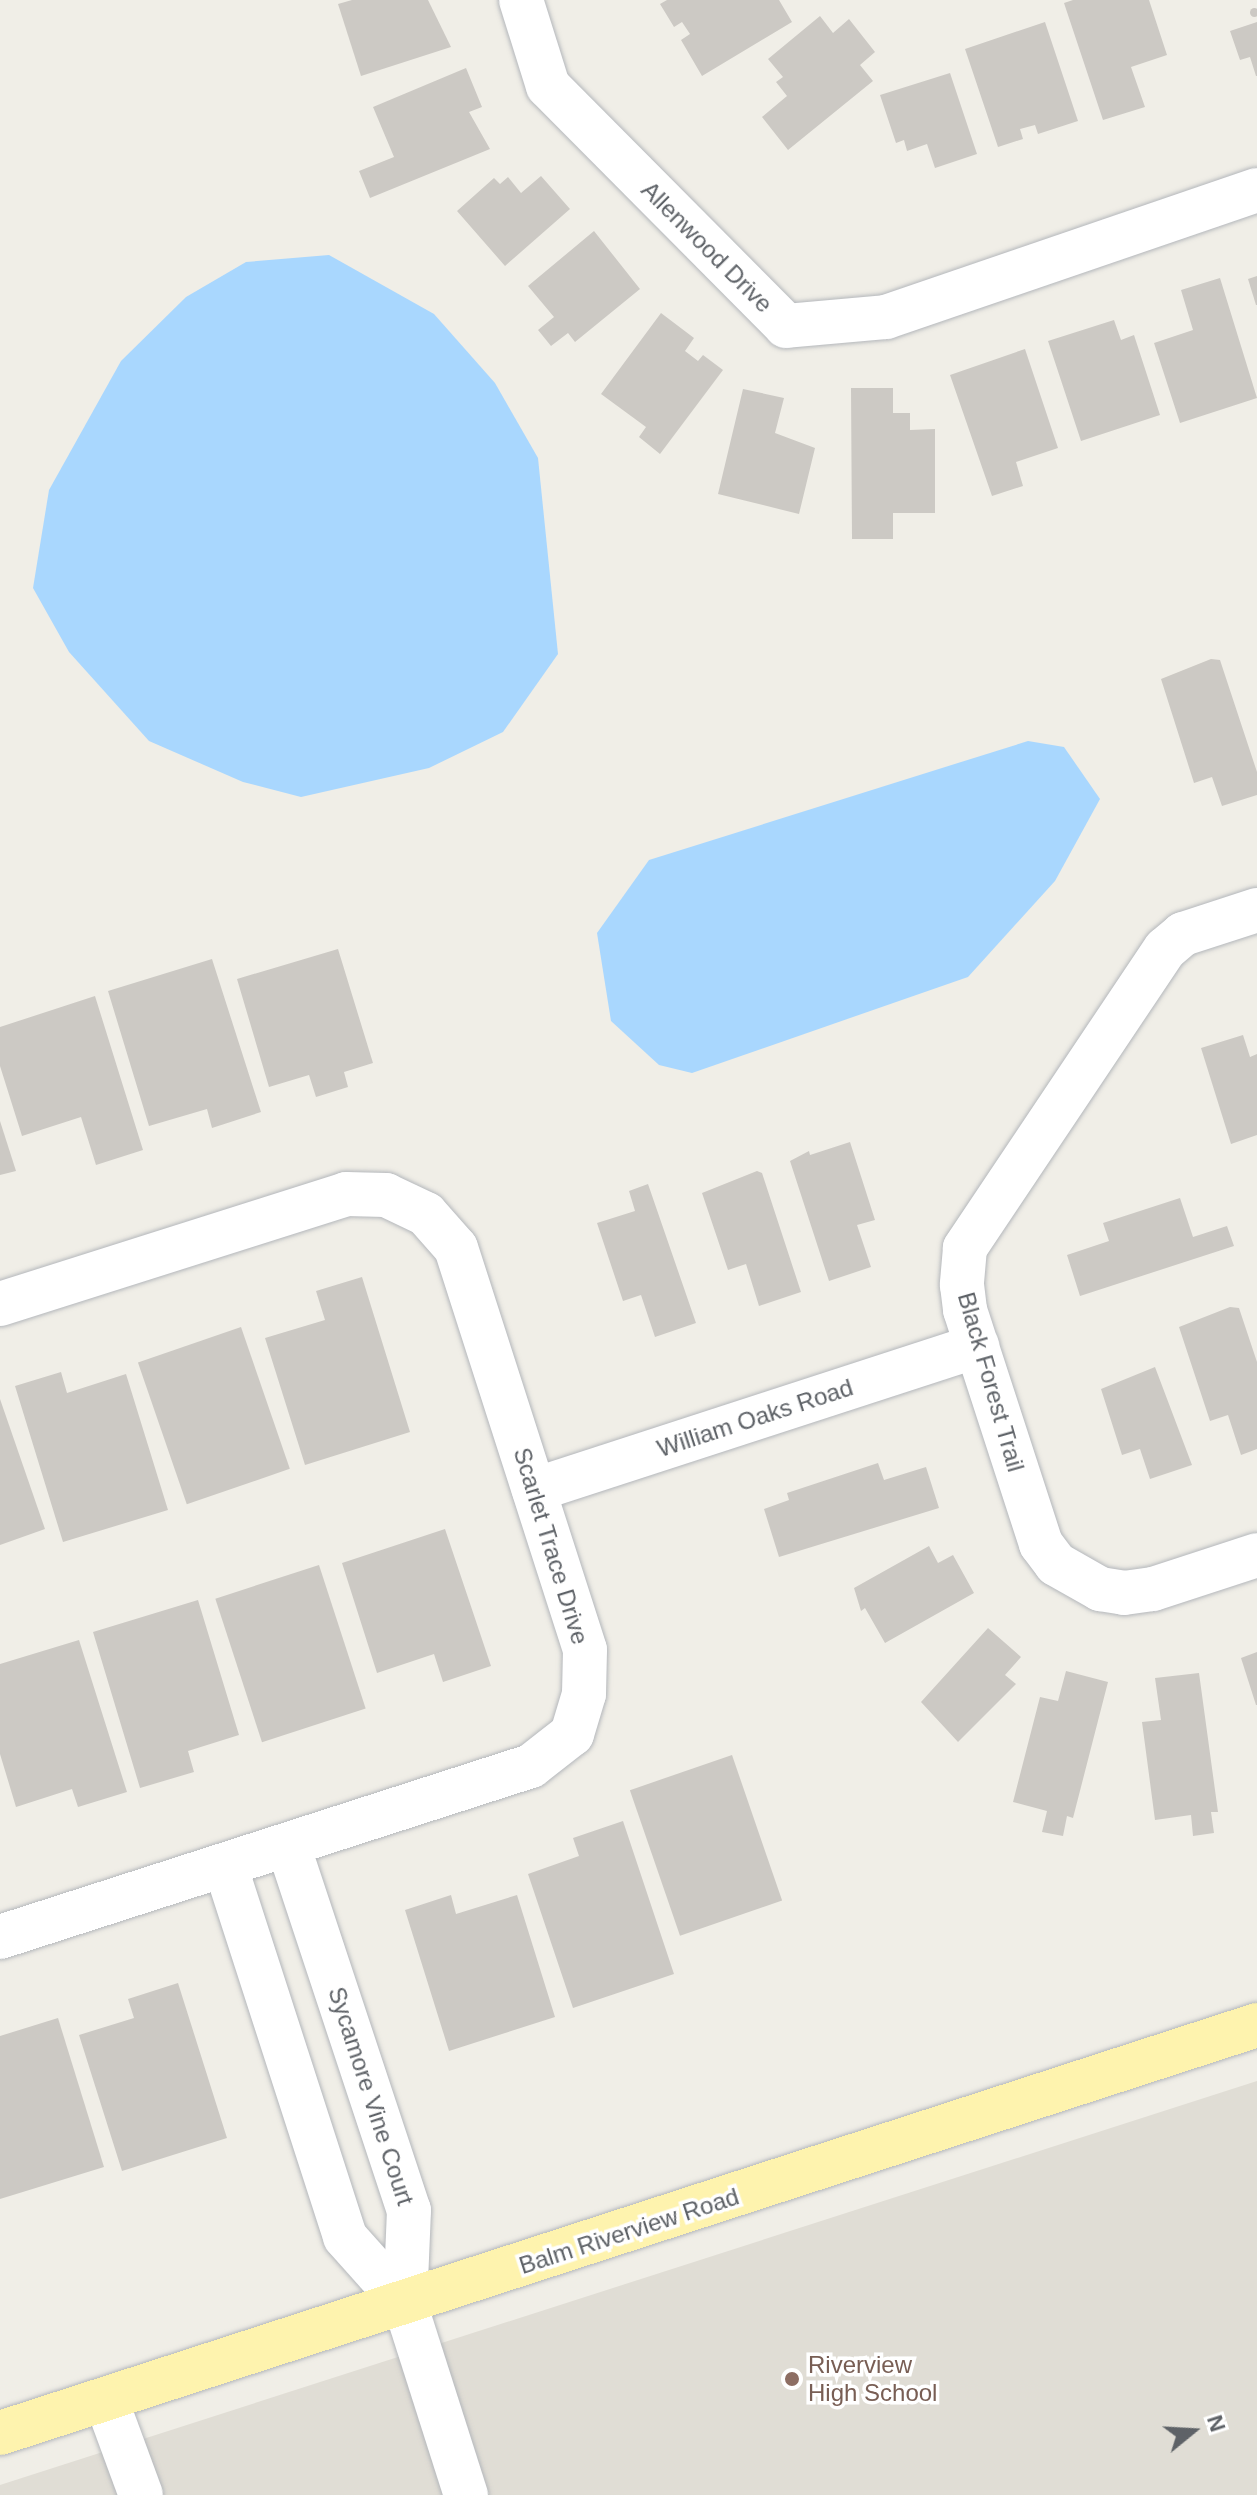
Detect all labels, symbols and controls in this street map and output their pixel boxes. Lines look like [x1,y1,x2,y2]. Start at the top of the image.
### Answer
street label: Allenwood Drive [636,176,778,318]
street label: Black Forest Trail [952,1289,1030,1475]
street label: William Oaks Road [654,1373,856,1463]
street label: Scarlet Trace Drive [507,1444,595,1648]
street label: Sycamore Vine Court [322,1983,420,2209]
street label: Balm Riverview Road [515,2182,743,2280]
place label: Riverview High School [808,2351,937,2407]
marker: Riverview High School [783,2370,801,2388]
north arrow [1153,2391,1233,2471]
text: N [1202,2412,1231,2435]

